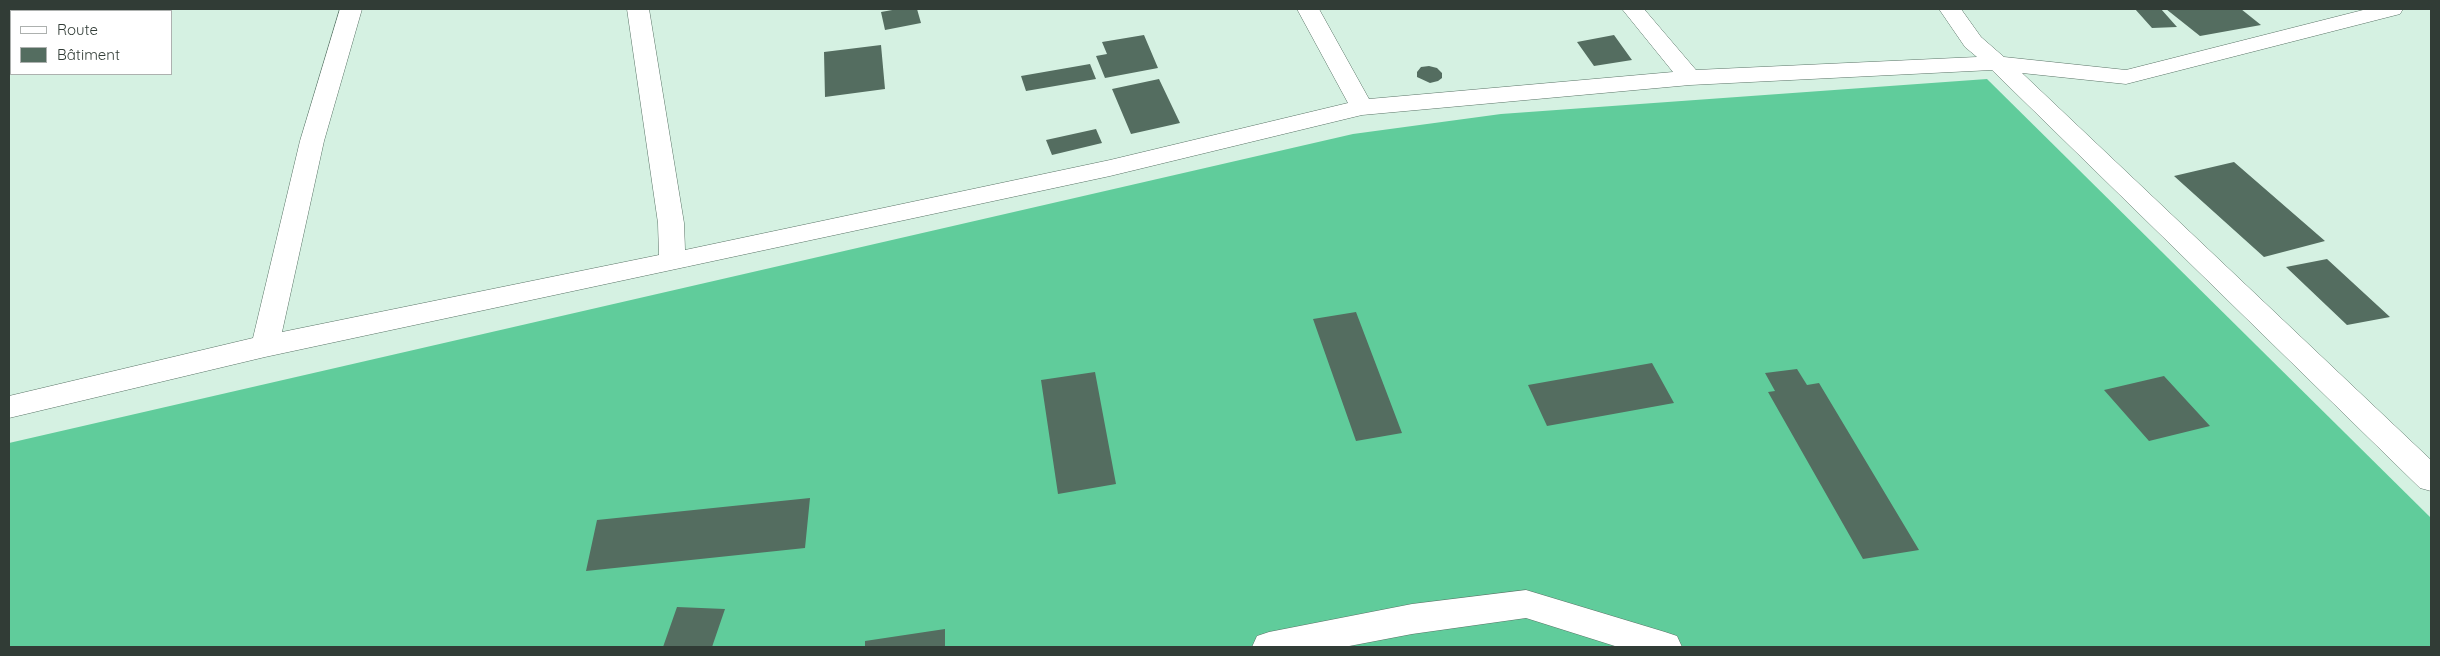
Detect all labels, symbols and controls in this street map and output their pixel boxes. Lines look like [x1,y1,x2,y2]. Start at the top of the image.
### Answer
legend [10,10,172,75]
text: Route [57,20,98,39]
text: Bâtiment [57,45,120,64]

